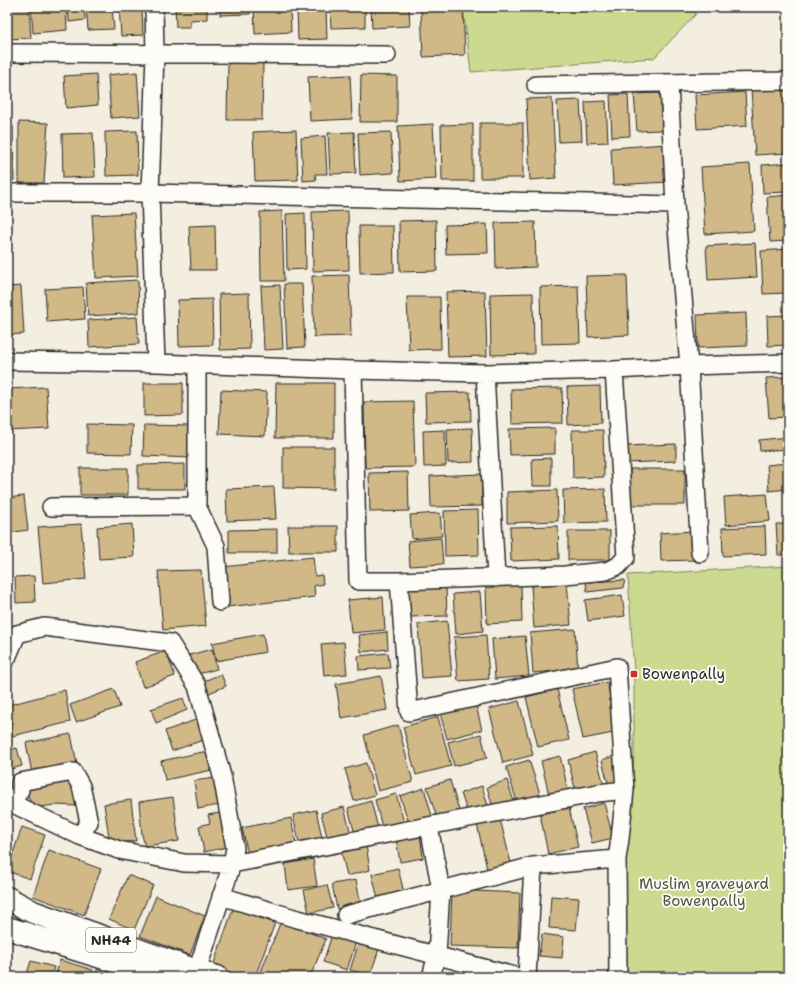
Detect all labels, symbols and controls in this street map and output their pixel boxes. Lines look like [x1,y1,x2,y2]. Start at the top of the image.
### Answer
place label: Bowenpally [642,664,725,684]
marker: Bowenpally [629,669,639,679]
park label: Muslim graveyard Bowenpally [639,874,769,911]
road number: NH44 [86,928,136,952]

